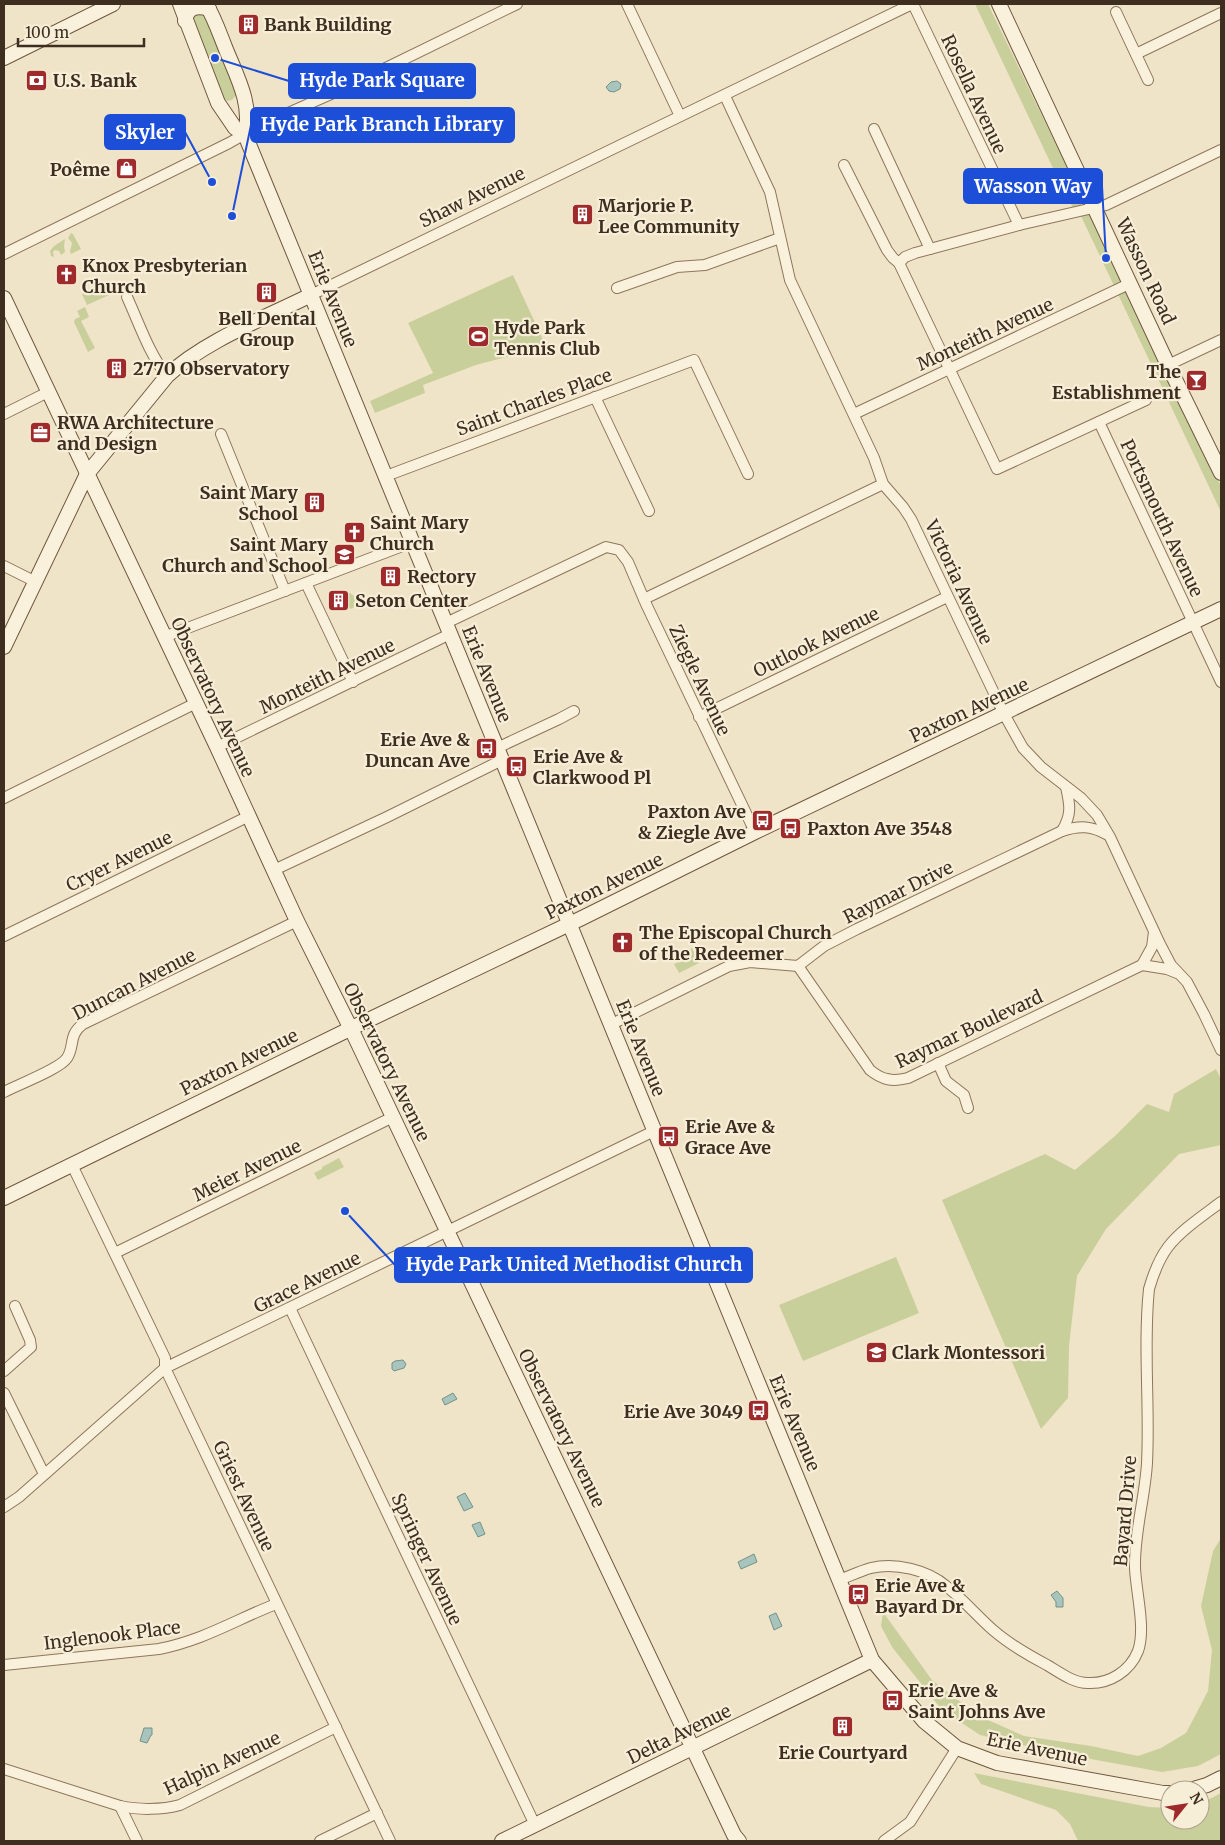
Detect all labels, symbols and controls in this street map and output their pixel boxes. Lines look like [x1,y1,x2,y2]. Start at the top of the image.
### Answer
building icon: Bank Building [236,12,260,36]
place label: Bank Building [264,13,392,36]
scale bar [18,15,144,47]
text: 100 m [25,23,69,42]
street label: Rosella Avenue [936,31,1012,157]
callout: Hyde Park Square [289,64,475,98]
bank icon: U.S. Bank [25,68,49,92]
text: Hyde Park Square [299,68,465,92]
place label: U.S. Bank [53,69,137,92]
callout: Hyde Park Branch Library [251,108,514,142]
text: Hyde Park Branch Library [261,112,504,136]
callout: Skyler [105,115,185,149]
text: Skyler [115,120,175,144]
shop icon: Poême [114,157,138,181]
place label: Poême [50,158,110,181]
street label: Shaw Avenue [415,162,529,232]
callout: Wasson Way [964,169,1102,203]
text: Wasson Way [973,174,1092,198]
place label: Marjorie P. Lee Community [598,194,740,238]
building icon: Marjorie P. Lee Community [570,203,594,227]
street label: Wasson Road [1111,213,1181,328]
street label: Erie Avenue [303,247,363,351]
place label: Knox Presbyterian Church [82,254,247,298]
church icon: Knox Presbyterian Church [54,263,78,287]
building icon: Bell Dental Group [255,281,279,305]
street label: Monteith Avenue [913,292,1057,376]
place label: Bell Dental Group [218,307,316,351]
place label: Hyde Park Tennis Club [494,316,600,360]
sports icon: Hyde Park Tennis Club [466,325,490,349]
building icon: 2770 Observatory [105,356,129,380]
place label: 2770 Observatory [133,357,290,380]
place label: The Establishment [1052,360,1182,404]
street label: Saint Charles Place [453,363,615,441]
bar icon: The Establishment [1185,369,1209,393]
place label: RWA Architecture and Design [57,411,214,455]
office icon: RWA Architecture and Design [29,420,53,444]
street label: Portsmouth Avenue [1115,436,1209,600]
place label: Saint Mary School [199,481,298,525]
building icon: Saint Mary School [302,490,326,514]
place label: Saint Mary Church [370,511,469,555]
street label: Victoria Avenue [920,515,998,648]
church icon: Saint Mary Church [342,520,366,544]
place label: Saint Mary Church and School [162,533,328,577]
school or university icon: Saint Mary Church and School [332,542,356,566]
building icon: Rectory [379,564,403,588]
place label: Rectory [407,565,476,588]
building icon: Seton Center [327,588,351,612]
place label: Seton Center [355,589,468,612]
street label: Outlook Avenue [749,602,883,682]
street label: Observatory Avenue [166,613,260,781]
street label: Ziegle Avenue [664,621,736,739]
street label: Erie Avenue [457,622,517,726]
street label: Monteith Avenue [256,633,398,719]
street label: Paxton Avenue [906,672,1032,748]
place label: Erie Ave & Duncan Ave [365,728,470,772]
bus stop icon: Erie Ave & Duncan Ave [474,737,498,761]
place label: Erie Ave & Clarkwood Pl [533,745,651,789]
bus stop icon: Erie Ave & Clarkwood Pl [505,754,529,778]
place label: Paxton Ave & Ziegle Ave [638,800,746,844]
bus stop icon: Paxton Ave & Ziegle Ave [750,809,774,833]
bus stop icon: Paxton Ave 3548 [779,816,803,840]
place label: Paxton Ave 3548 [807,817,952,840]
street label: Cryer Avenue [62,825,176,897]
street label: Paxton Avenue [541,848,667,924]
street label: Raymar Drive [839,856,957,928]
place label: The Episcopal Church of the Redeemer [639,921,832,965]
church icon: The Episcopal Church of the Redeemer [611,930,635,954]
street label: Duncan Avenue [69,943,199,1025]
street label: Observatory Avenue [339,979,435,1145]
street label: Raymar Boulevard [892,985,1046,1073]
street label: Erie Avenue [611,996,671,1100]
street label: Paxton Avenue [176,1024,302,1100]
place label: Erie Ave & Grace Ave [685,1115,775,1159]
bus stop icon: Erie Ave & Grace Ave [657,1124,681,1148]
street label: Meier Avenue [189,1134,305,1206]
street label: Grace Avenue [250,1246,364,1318]
callout: Hyde Park United Methodist Church [395,1248,752,1282]
text: Hyde Park United Methodist Church [406,1252,743,1276]
school or university icon: Clark Montessori [864,1340,888,1364]
place label: Clark Montessori [892,1341,1045,1364]
street label: Observatory Avenue [514,1345,610,1511]
street label: Erie Avenue [764,1371,826,1475]
bus stop icon: Erie Ave 3049 [747,1399,771,1423]
place label: Erie Ave 3049 [623,1400,743,1423]
street label: Griest Avenue [208,1437,280,1555]
street label: Bayard Drive [1109,1455,1141,1567]
street label: Springer Avenue [386,1489,468,1629]
place label: Erie Ave & Bayard Dr [875,1574,965,1618]
bus stop icon: Erie Ave & Bayard Dr [847,1583,871,1607]
street label: Inglenook Place [42,1615,182,1655]
place label: Erie Ave & Saint Johns Ave [908,1679,1046,1723]
bus stop icon: Erie Ave & Saint Johns Ave [880,1688,904,1712]
street label: Delta Avenue [623,1699,735,1769]
building icon: Erie Courtyard [831,1715,855,1739]
street label: Halpin Avenue [160,1726,284,1800]
street label: Erie Avenue [985,1727,1089,1771]
place label: Erie Courtyard [778,1741,908,1764]
north arrow [1160,1780,1210,1830]
text: N [1186,1789,1207,1808]

